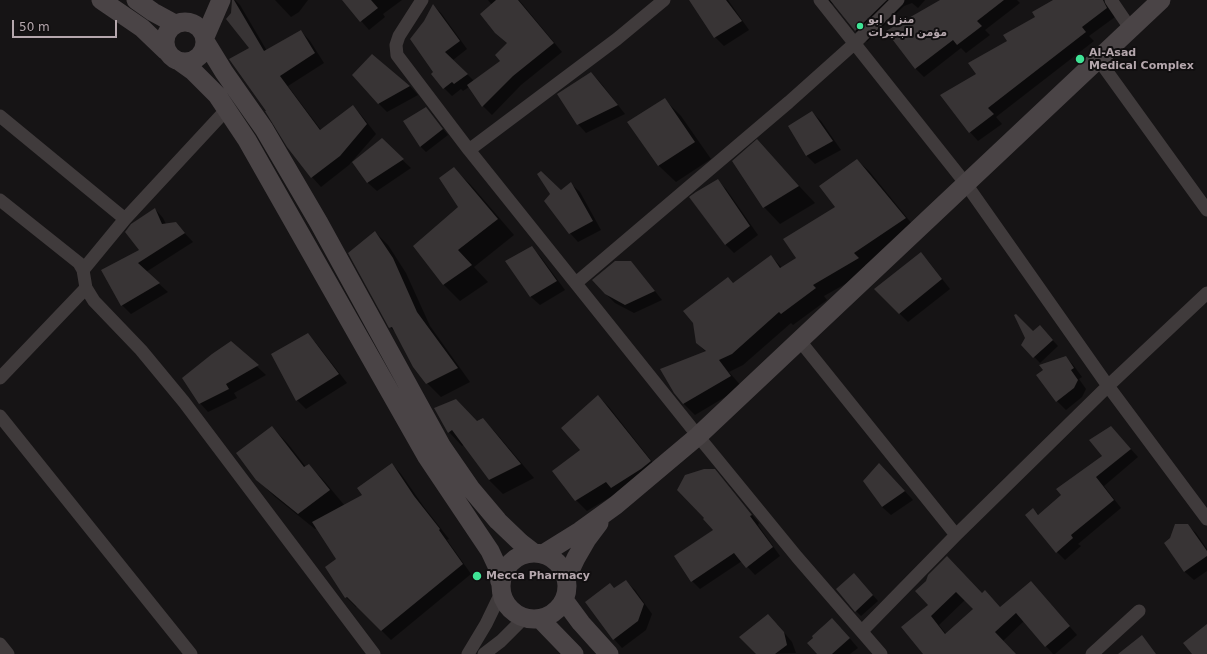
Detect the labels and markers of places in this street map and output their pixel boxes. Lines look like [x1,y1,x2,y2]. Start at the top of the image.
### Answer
place label: منزل ابو مؤمن البعيرات [868,13,947,39]
marker: منزل ابو مؤمن البعيرات [855,21,865,31]
place label: Al-Asad Medical Complex [1089,46,1194,72]
marker: Al-Asad Medical Complex [1074,53,1086,65]
place label: Mecca Pharmacy [486,569,590,583]
marker: Mecca Pharmacy [471,570,483,582]

